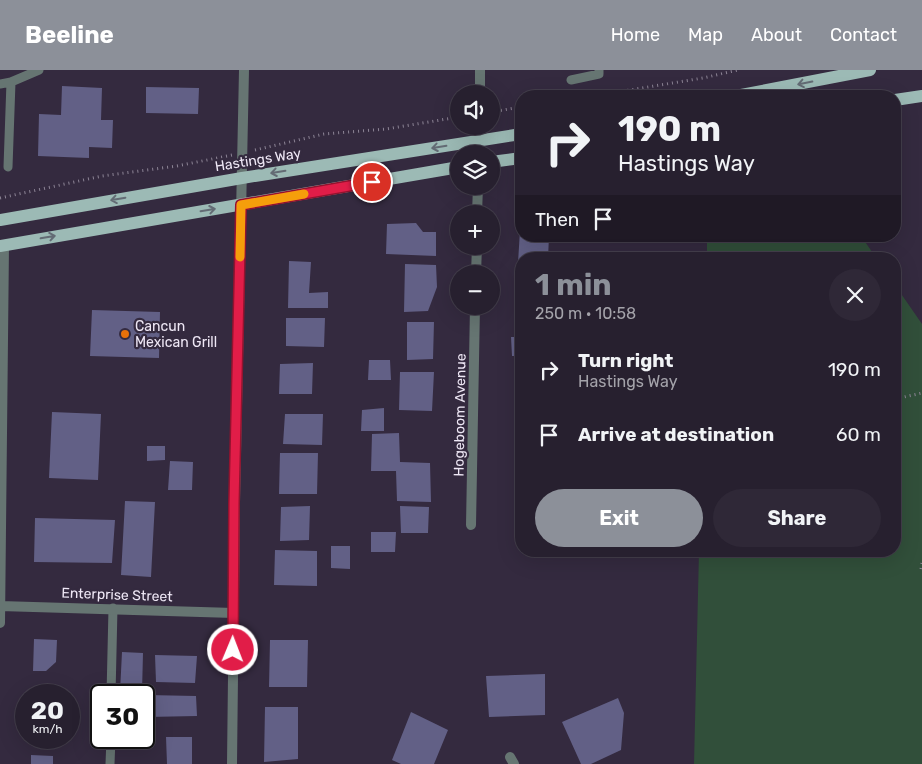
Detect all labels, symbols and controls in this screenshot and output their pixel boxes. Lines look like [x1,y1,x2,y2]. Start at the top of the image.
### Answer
text: Beeline [25,21,114,49]
text: Home [611,24,660,46]
text: Map [688,24,723,46]
text: About [751,24,802,46]
text: Contact [830,24,897,46]
one-way arrow [797,78,813,88]
map controls [450,85,500,315]
button: sound [450,85,500,135]
text: 190 m [618,108,721,150]
icon: right [535,110,600,175]
one-way arrow [431,142,447,152]
street label: Hastings Way [214,145,303,175]
button: layers [450,145,500,195]
text: Hastings Way [618,150,755,177]
pin [351,161,393,203]
one-way arrow [270,168,286,178]
icon: arrive [358,168,386,196]
one-way arrow [110,195,126,205]
one-way arrow [200,205,216,215]
button: + [450,205,500,255]
icon: arrive [589,205,617,233]
text: Then [535,208,579,231]
one-way arrow [40,231,56,241]
button: − [450,265,500,315]
text: 1 min [535,267,612,303]
button: close [829,269,881,321]
text: 250 m · 10:58 [535,304,636,323]
place label: Cancun Mexican Grill [135,318,217,351]
marker: Cancun Mexican Grill [119,328,131,340]
text: Turn right [578,349,673,372]
street label: Hogeboom Avenue [450,353,470,477]
icon: right [535,356,563,384]
text: 190 m [828,358,881,381]
text: Hastings Way [578,372,678,391]
icon: arrive [535,421,563,449]
text: Arrive at destination [578,423,774,446]
text: 60 m [836,423,881,446]
button: Exit [535,489,703,547]
button: Share [713,489,881,547]
street label: Enterprise Street [61,585,174,605]
position arrow [206,623,258,675]
speed limit sign: 30 [90,684,155,749]
text: 20 [31,696,64,725]
text: km/h [33,722,62,736]

